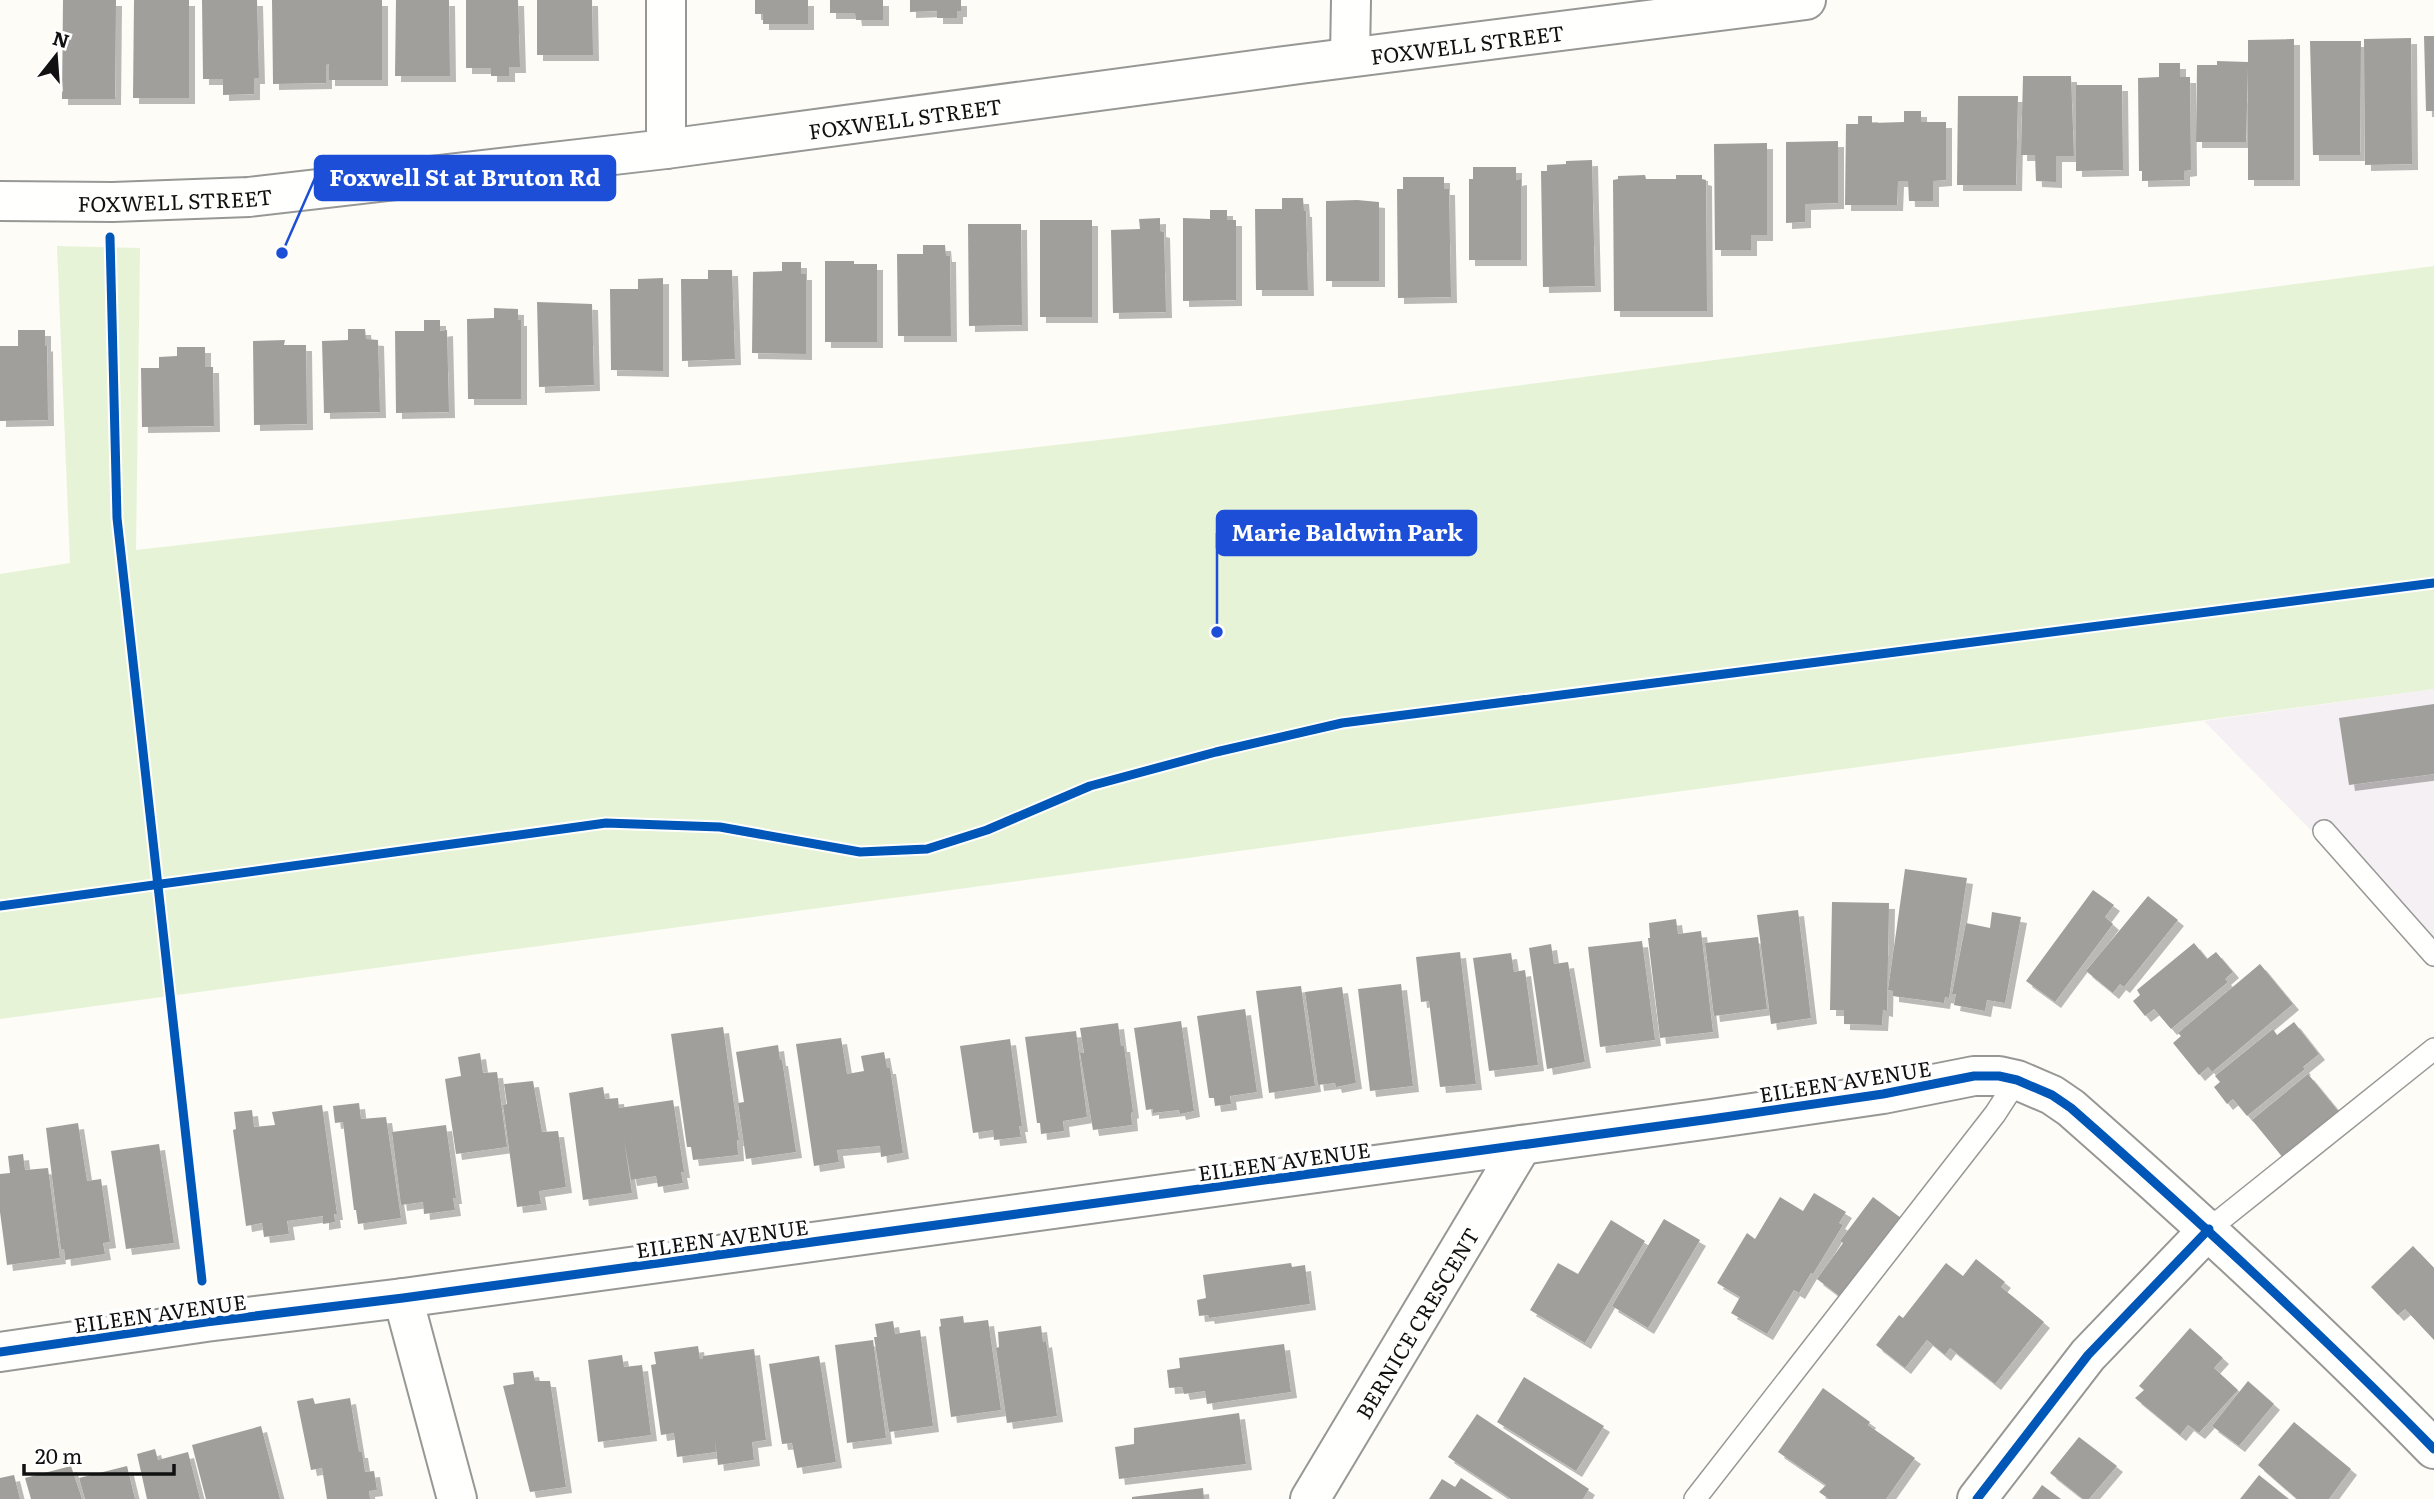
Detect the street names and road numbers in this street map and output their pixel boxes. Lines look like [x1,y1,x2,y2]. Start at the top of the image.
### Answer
street label: FOXWELL STREET [1369,15,1566,70]
street label: FOXWELL STREET [806,89,1004,145]
street label: FOXWELL STREET [77,179,274,218]
street label: EILEEN AVENUE [1757,1051,1933,1109]
street label: EILEEN AVENUE [1196,1133,1372,1187]
street label: EILEEN AVENUE [634,1210,810,1264]
street label: BERNICE CRESCENT [1347,1221,1485,1424]
street label: EILEEN AVENUE [72,1285,248,1339]

